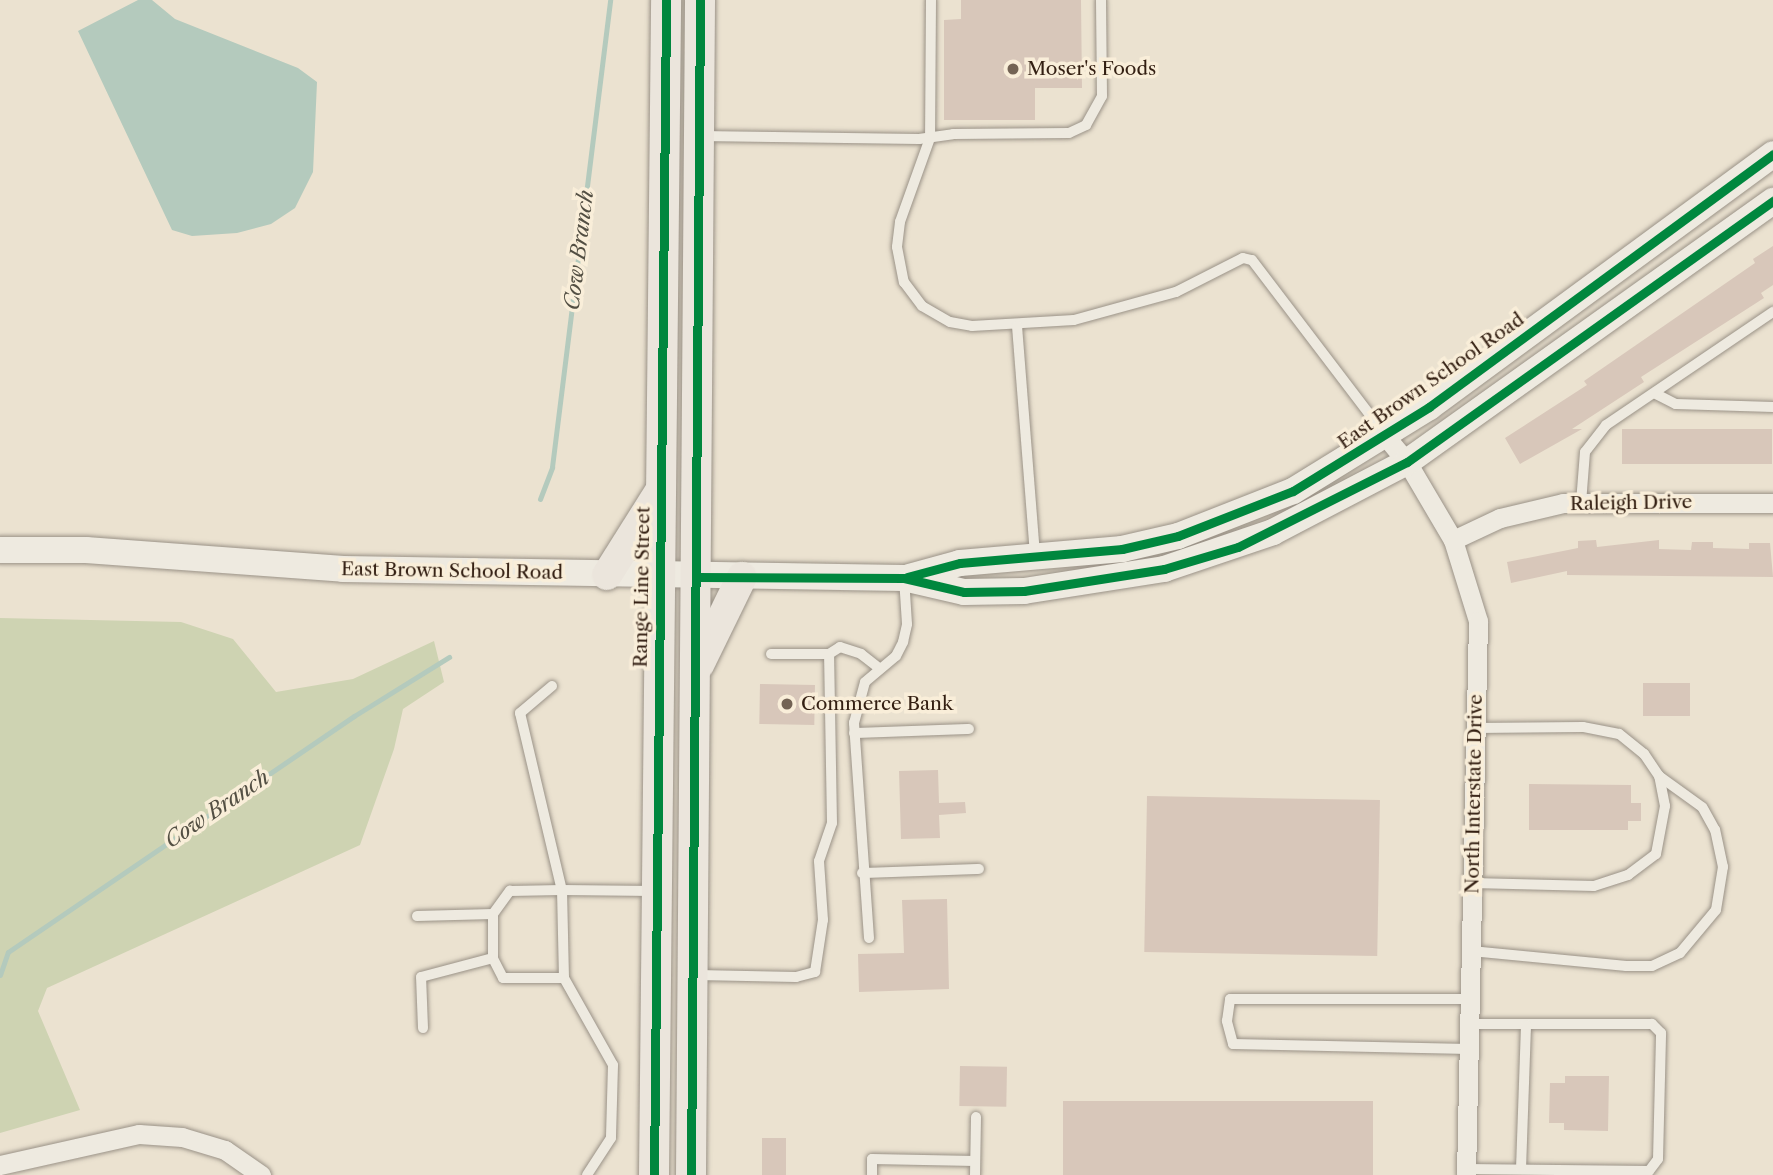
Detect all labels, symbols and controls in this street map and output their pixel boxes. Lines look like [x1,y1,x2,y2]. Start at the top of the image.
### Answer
place label: Moser's Foods [1027,58,1156,80]
marker: Moser's Foods [1005,61,1021,77]
water label: Cow Branch [559,189,599,311]
street label: East Brown School Road [1334,308,1528,454]
street label: Raleigh Drive [1570,491,1692,515]
street label: Range Line Street [629,506,655,668]
street label: East Brown School Road [341,558,563,584]
place label: Commerce Bank [801,693,953,715]
street label: North Interstate Drive [1461,694,1487,894]
marker: Commerce Bank [779,696,795,712]
water label: Cow Branch [160,765,274,853]

